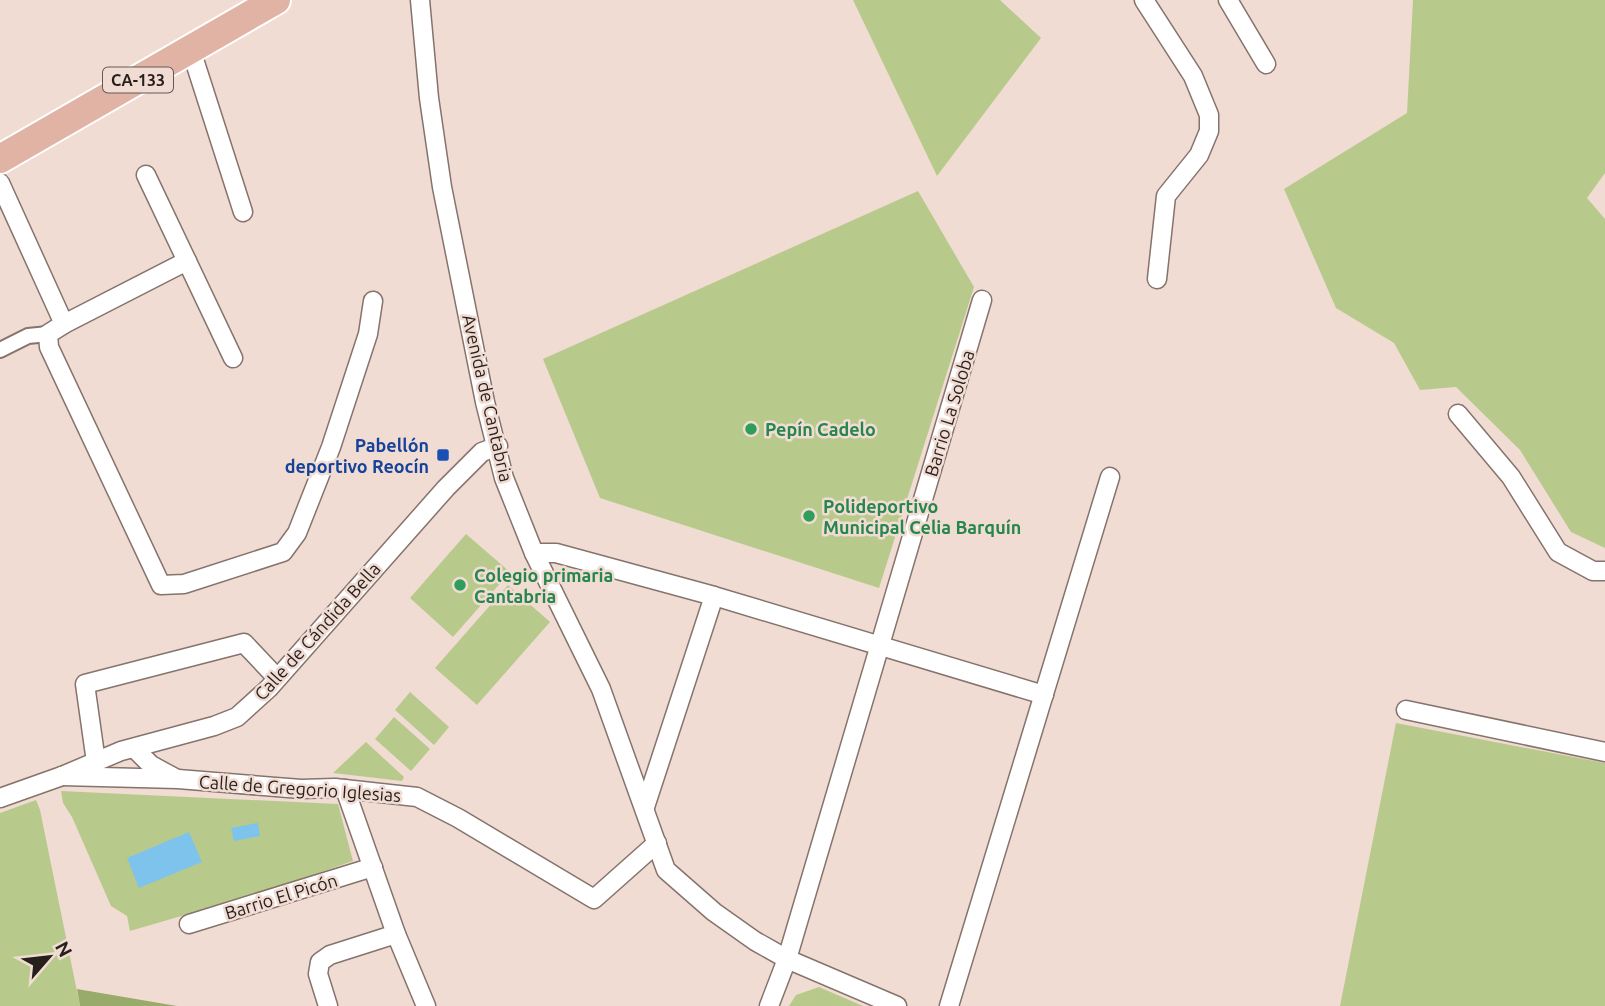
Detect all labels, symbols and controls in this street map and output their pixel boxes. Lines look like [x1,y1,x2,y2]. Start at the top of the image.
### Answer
road number: CA-133 [103,68,173,92]
street label: Avenida de Cantabria [459,312,517,484]
street label: Barrio La Soloba [920,347,978,479]
place label: Pepín Cadelo [765,419,876,439]
marker: Pepín Cadelo [743,421,759,437]
place label: Pabellón deportivo Reocín [285,435,429,476]
marker: Pabellón deportivo Reocín [435,447,451,463]
place label: Polideportivo Municipal Celia Barquín [823,496,1021,537]
marker: Polideportivo Municipal Celia Barquín [801,508,817,524]
street label: Calle de Cándida Bella [250,558,384,704]
place label: Colegio primaria Cantabria [474,565,613,606]
marker: Colegio primaria Cantabria [452,577,468,593]
street label: Calle de Gregorio Iglesias [198,771,402,805]
street label: Barrio El Picón [222,869,340,923]
north arrow [14,922,84,992]
text: N [51,938,77,960]

